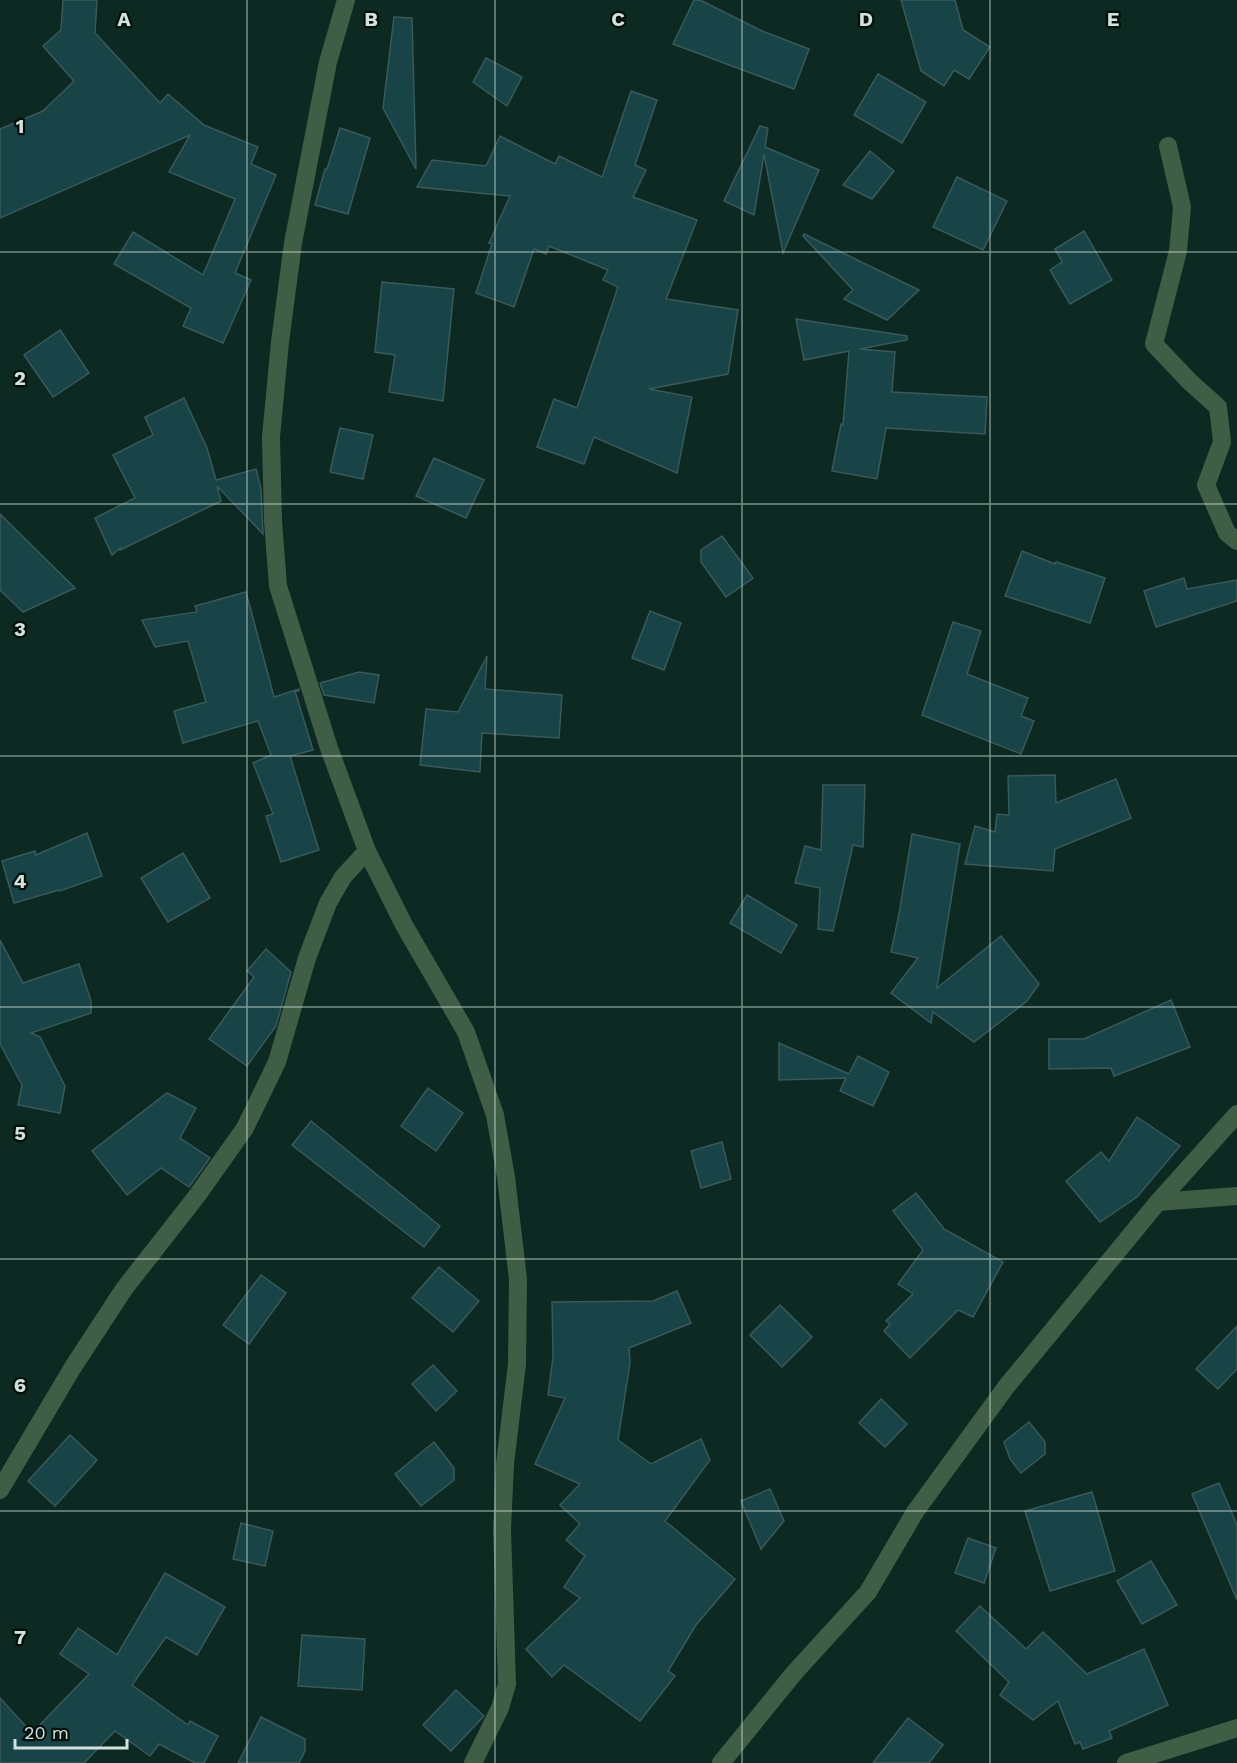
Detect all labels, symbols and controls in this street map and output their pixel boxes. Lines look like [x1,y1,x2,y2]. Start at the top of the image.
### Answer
text: A [117,7,131,31]
text: B [364,7,378,31]
text: C [611,7,625,31]
text: D [859,7,873,31]
text: E [1107,7,1119,31]
text: 1 [16,114,24,138]
text: 2 [14,366,26,390]
text: 3 [14,617,26,641]
text: 4 [14,869,27,893]
text: 5 [14,1121,26,1145]
text: 6 [14,1373,26,1397]
text: 7 [14,1625,26,1649]
scale bar [15,1712,128,1750]
text: 20 m [24,1722,69,1743]

